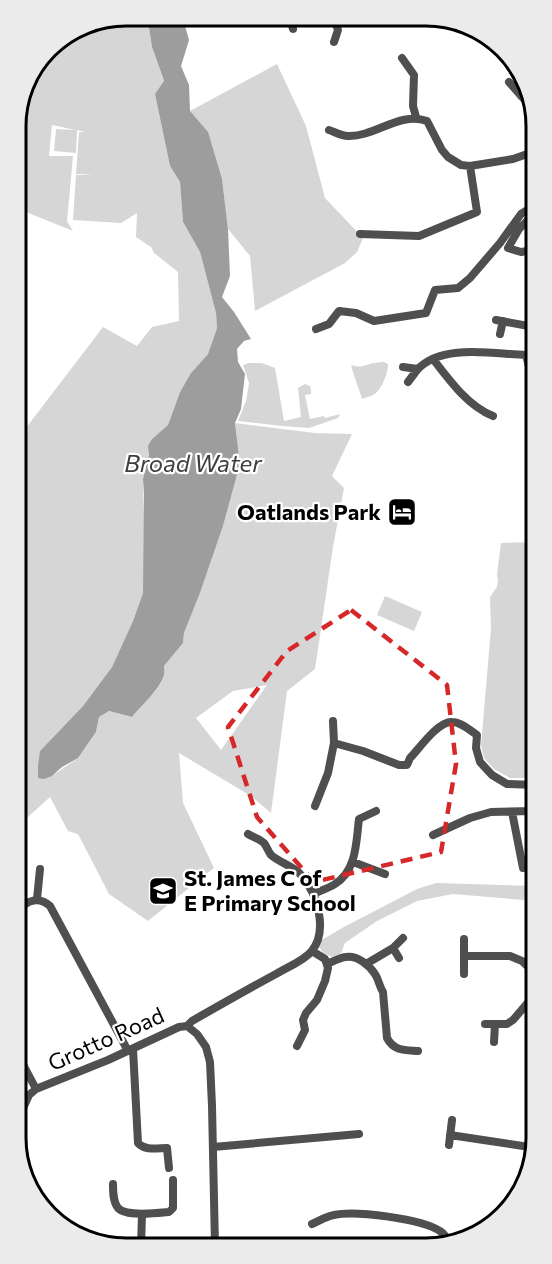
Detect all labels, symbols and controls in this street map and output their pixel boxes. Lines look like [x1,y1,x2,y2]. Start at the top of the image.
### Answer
water label: Broad Water [124,448,263,477]
hotel icon: Oatlands Park [386,496,418,528]
place label: Oatlands Park [237,498,381,525]
place label: St. James C of E Primary School [184,864,356,916]
school or university icon: St. James C of E Primary School [147,875,179,907]
street label: Grotto Road [44,1001,168,1076]

